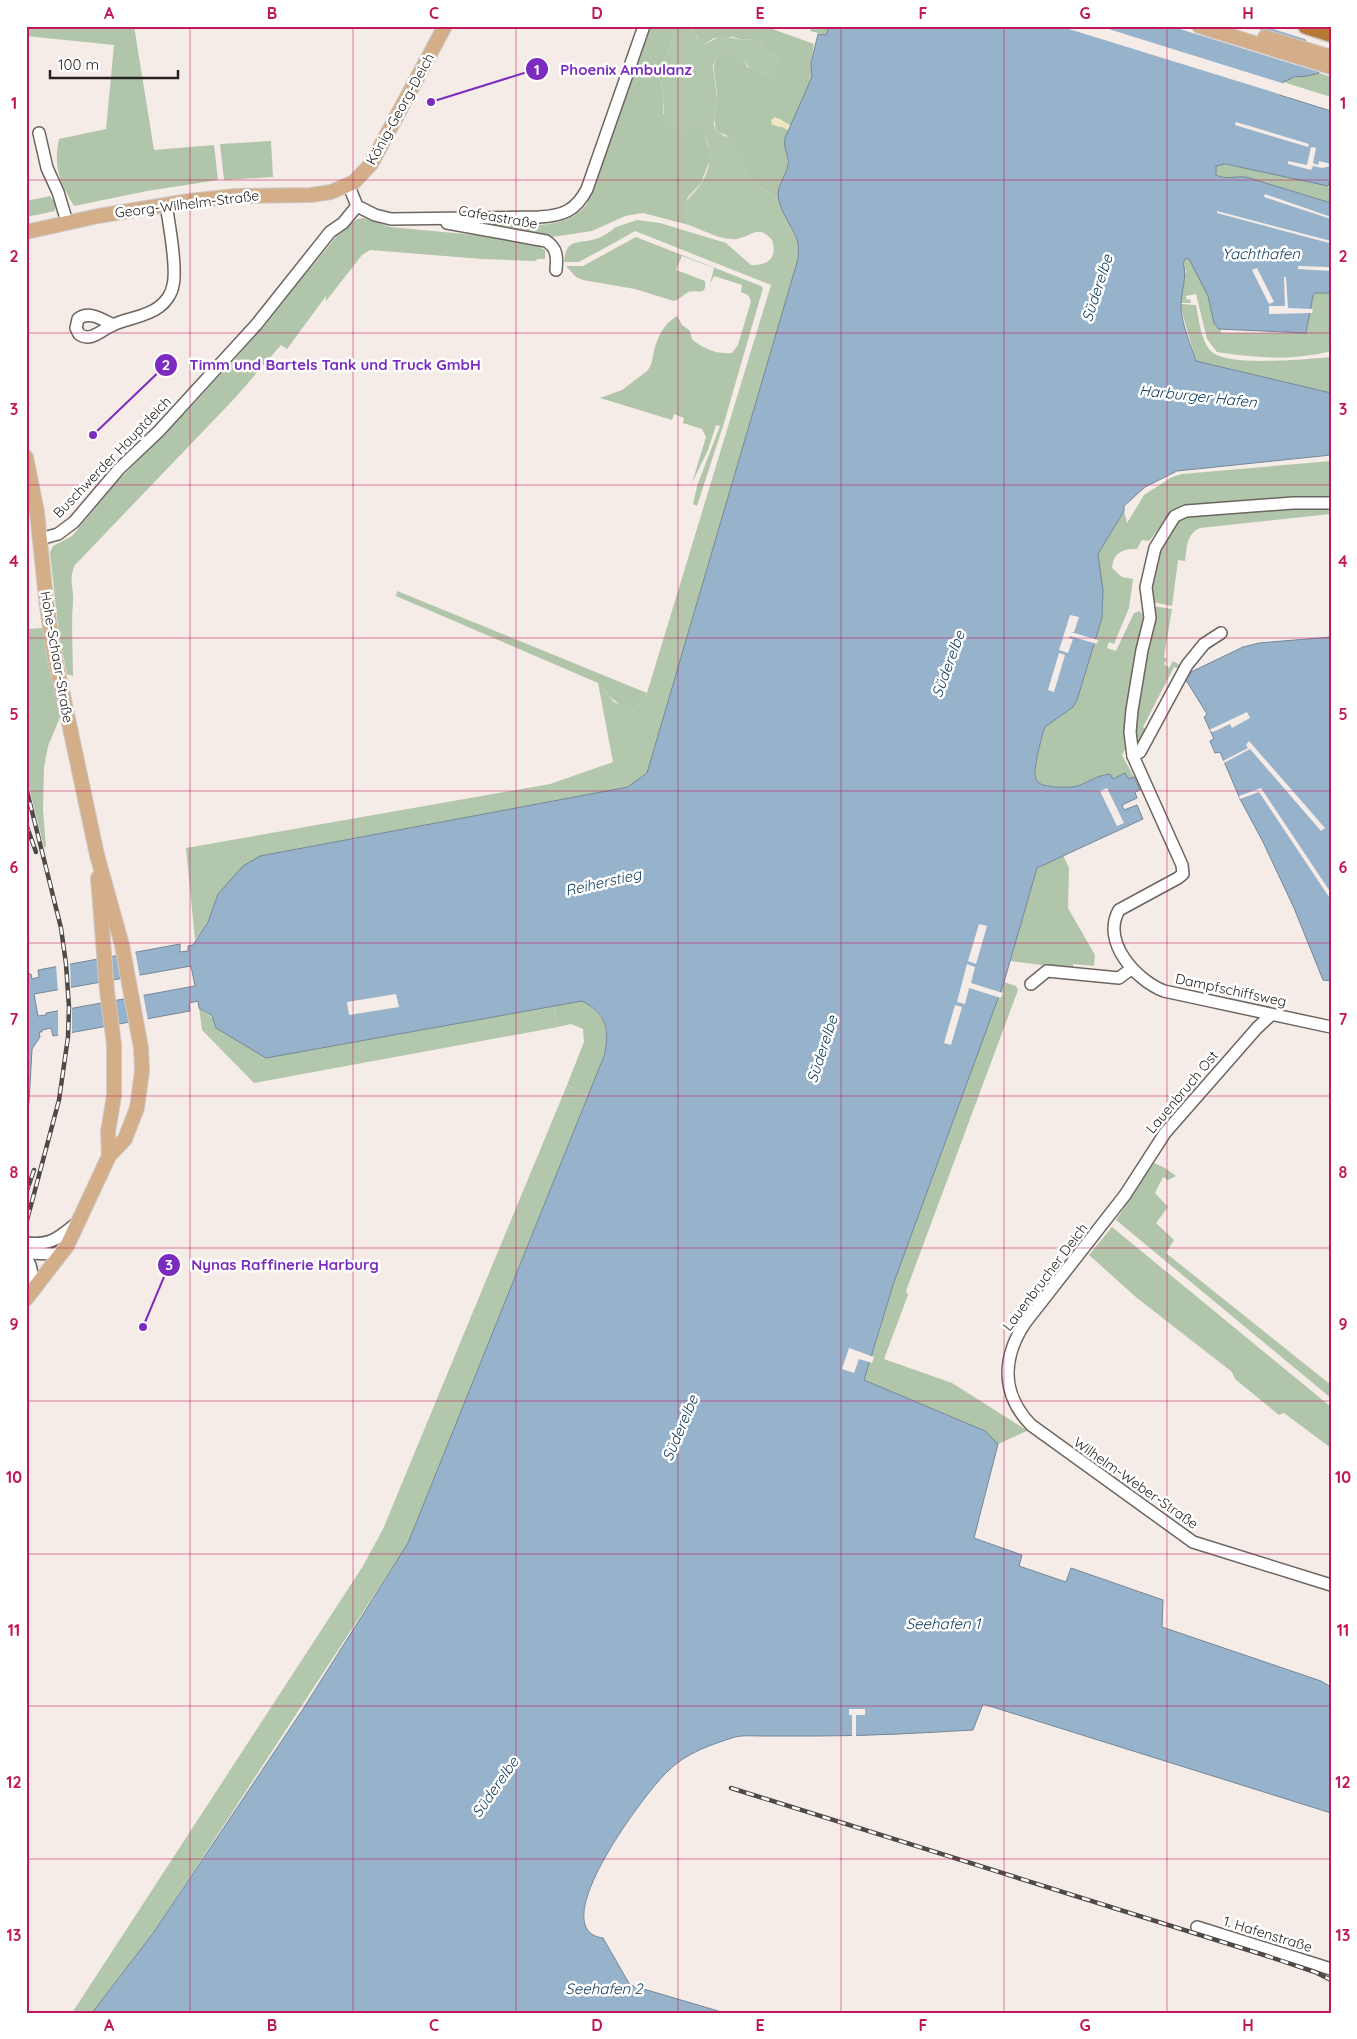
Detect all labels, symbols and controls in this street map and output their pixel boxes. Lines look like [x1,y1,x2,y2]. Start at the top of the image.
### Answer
text: A [104,3,115,23]
text: B [267,3,277,23]
text: C [429,3,439,23]
text: D [591,3,603,23]
text: E [755,3,765,23]
text: F [919,3,928,23]
text: G [1079,3,1091,23]
text: H [1242,3,1254,23]
scale bar [50,48,178,80]
street label: König-Georg-Deich [362,50,438,168]
callout: Phoenix Ambulanz [525,54,701,84]
text: 100 m [58,55,99,74]
text: 1 [534,60,540,79]
text: Phoenix Ambulanz [560,60,692,79]
text: 1 [11,93,17,113]
text: 1 [1340,93,1346,113]
street label: Georg-Wilhelm-Straße [114,186,260,222]
street label: Cafeastraße [457,201,539,233]
water label: Yachthafen [1222,244,1300,263]
text: 2 [9,246,19,266]
text: 2 [1338,246,1348,266]
water label: Süderelbe [1077,252,1117,324]
callout: Timm und Bartels Tank und Truck GmbH [154,350,490,380]
text: 2 [162,355,170,374]
text: Timm und Bartels Tank und Truck GmbH [189,355,481,374]
water label: Harburger Hafen [1138,380,1258,412]
street label: Buschwerder Hauptdeich [49,392,175,522]
text: 3 [10,399,18,419]
text: 3 [1339,399,1347,419]
text: 4 [9,551,19,571]
text: 4 [1338,551,1348,571]
street label: Hohe-Schaar-Straße [37,590,77,724]
water label: Süderelbe [927,628,969,700]
text: 5 [9,704,19,724]
text: 5 [1338,704,1348,724]
text: 6 [10,857,19,877]
text: 6 [1339,857,1348,877]
water label: Reiherstieg [563,864,644,900]
street label: Dampfschiffsweg [1174,969,1288,1011]
text: 7 [10,1009,19,1029]
text: 7 [1339,1009,1348,1029]
water label: Süderelbe [802,1013,842,1085]
street label: Lauenbruch Ost [1142,1047,1222,1137]
text: 8 [10,1162,19,1182]
text: 8 [1339,1162,1348,1182]
street label: Lauenbrucher Deich [999,1220,1091,1334]
callout: Nynas Raffinerie Harburg [156,1250,389,1280]
text: 3 [165,1255,173,1274]
text: Nynas Raffinerie Harburg [191,1255,379,1274]
text: 9 [9,1314,19,1334]
text: 9 [1338,1314,1348,1334]
water label: Süderelbe [658,1392,703,1464]
street label: Wilhelm-Weber-Straße [1070,1433,1202,1533]
text: 10 [6,1467,22,1487]
text: 10 [1335,1467,1351,1487]
water label: Seehafen 1 [906,1614,982,1633]
text: 11 [8,1620,20,1640]
text: 11 [1337,1620,1349,1640]
water label: Süderelbe [467,1753,523,1821]
text: 12 [6,1772,22,1792]
text: 12 [1335,1772,1351,1792]
street label: 1. Hafenstraße [1221,1912,1315,1956]
text: 13 [7,1925,21,1945]
text: 13 [1336,1925,1350,1945]
water label: Seehafen 2 [565,1979,644,1998]
text: A [104,2015,115,2035]
text: B [267,2015,277,2035]
text: C [429,2015,439,2035]
text: D [591,2015,603,2035]
text: E [755,2015,765,2035]
text: F [919,2015,928,2035]
text: G [1079,2015,1091,2035]
text: H [1242,2015,1254,2035]

